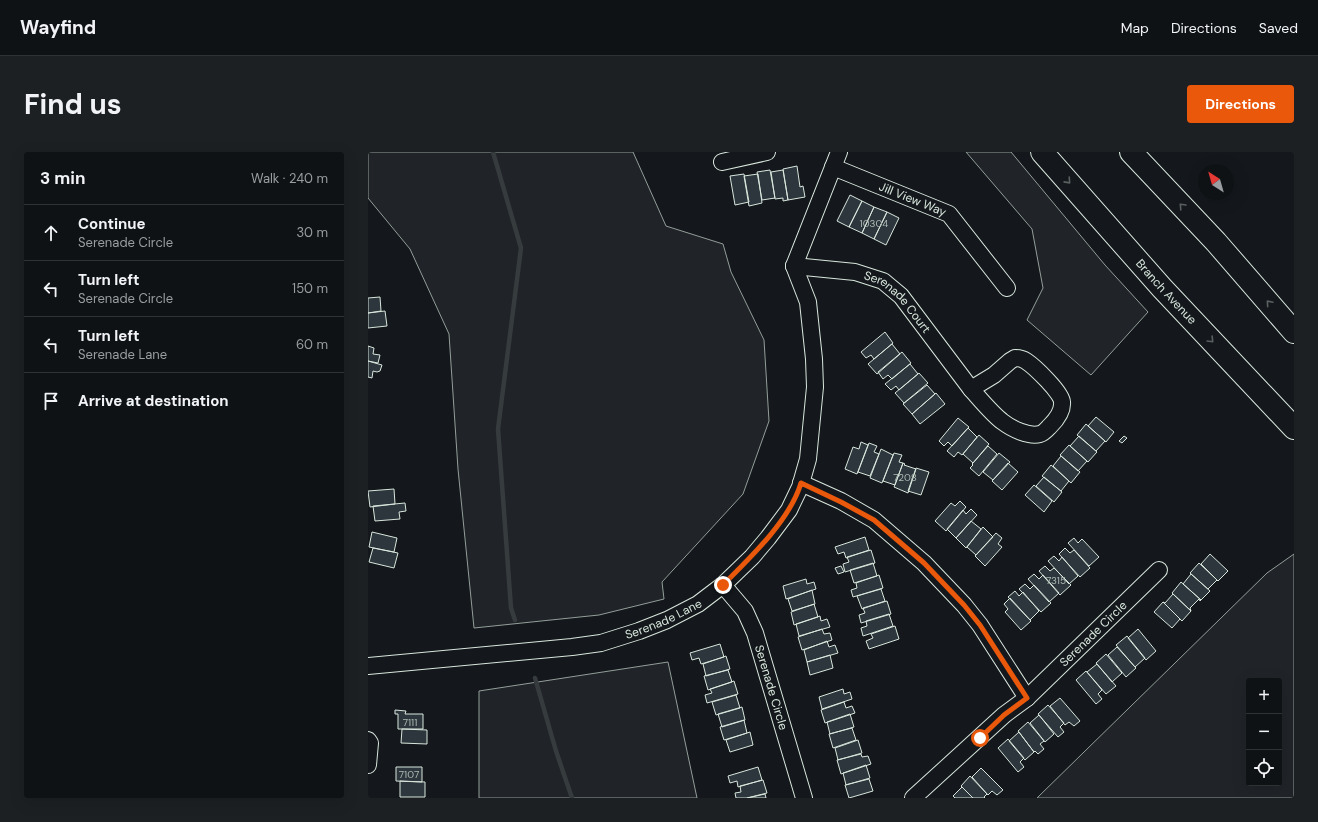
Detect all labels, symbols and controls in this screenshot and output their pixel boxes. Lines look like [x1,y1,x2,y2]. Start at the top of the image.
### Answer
text: Wayfind [20,15,96,40]
text: Map [1121,19,1149,37]
text: Directions [1171,19,1237,37]
text: Saved [1259,19,1298,37]
button: Directions [1187,85,1294,123]
text: Find us [24,86,122,123]
north arrow [1198,164,1234,200]
text: 3 min [40,167,85,189]
text: Walk · 240 m [251,170,328,187]
one-way arrow [1064,176,1071,184]
street label: Jill View Way [877,178,949,220]
one-way arrow [1179,203,1187,211]
text: Continue [78,214,146,234]
house number: 10304 [860,217,888,230]
icon: ahead [40,222,62,244]
text: 30 m [296,224,328,241]
text: Serenade Circle [78,234,173,251]
street label: Branch Avenue [1132,256,1200,328]
street label: Serenade Court [862,267,934,337]
text: Turn left [78,270,139,290]
icon: left [40,278,62,300]
text: 150 m [292,280,328,297]
text: Serenade Circle [78,290,173,307]
one-way arrow [1266,300,1273,307]
text: Turn left [78,326,139,346]
icon: left [40,334,62,356]
one-way arrow [1207,335,1214,343]
text: 60 m [296,336,328,353]
text: Serenade Lane [78,346,167,363]
icon: arrive [40,390,62,412]
text: Arrive at destination [78,391,229,411]
house number: 7208 [893,471,917,484]
house number: 7315 [1046,574,1066,587]
route end [714,576,732,594]
street label: Serenade Lane [623,595,705,643]
street label: Serenade Circle [1056,597,1130,670]
street label: Serenade Circle [751,643,791,732]
map controls [1246,678,1282,786]
button: + [1246,678,1282,714]
button: − [1246,714,1282,750]
house number: 7111 [403,716,417,729]
route start [971,729,989,747]
button: locate [1246,750,1282,786]
house number: 7107 [399,768,419,781]

